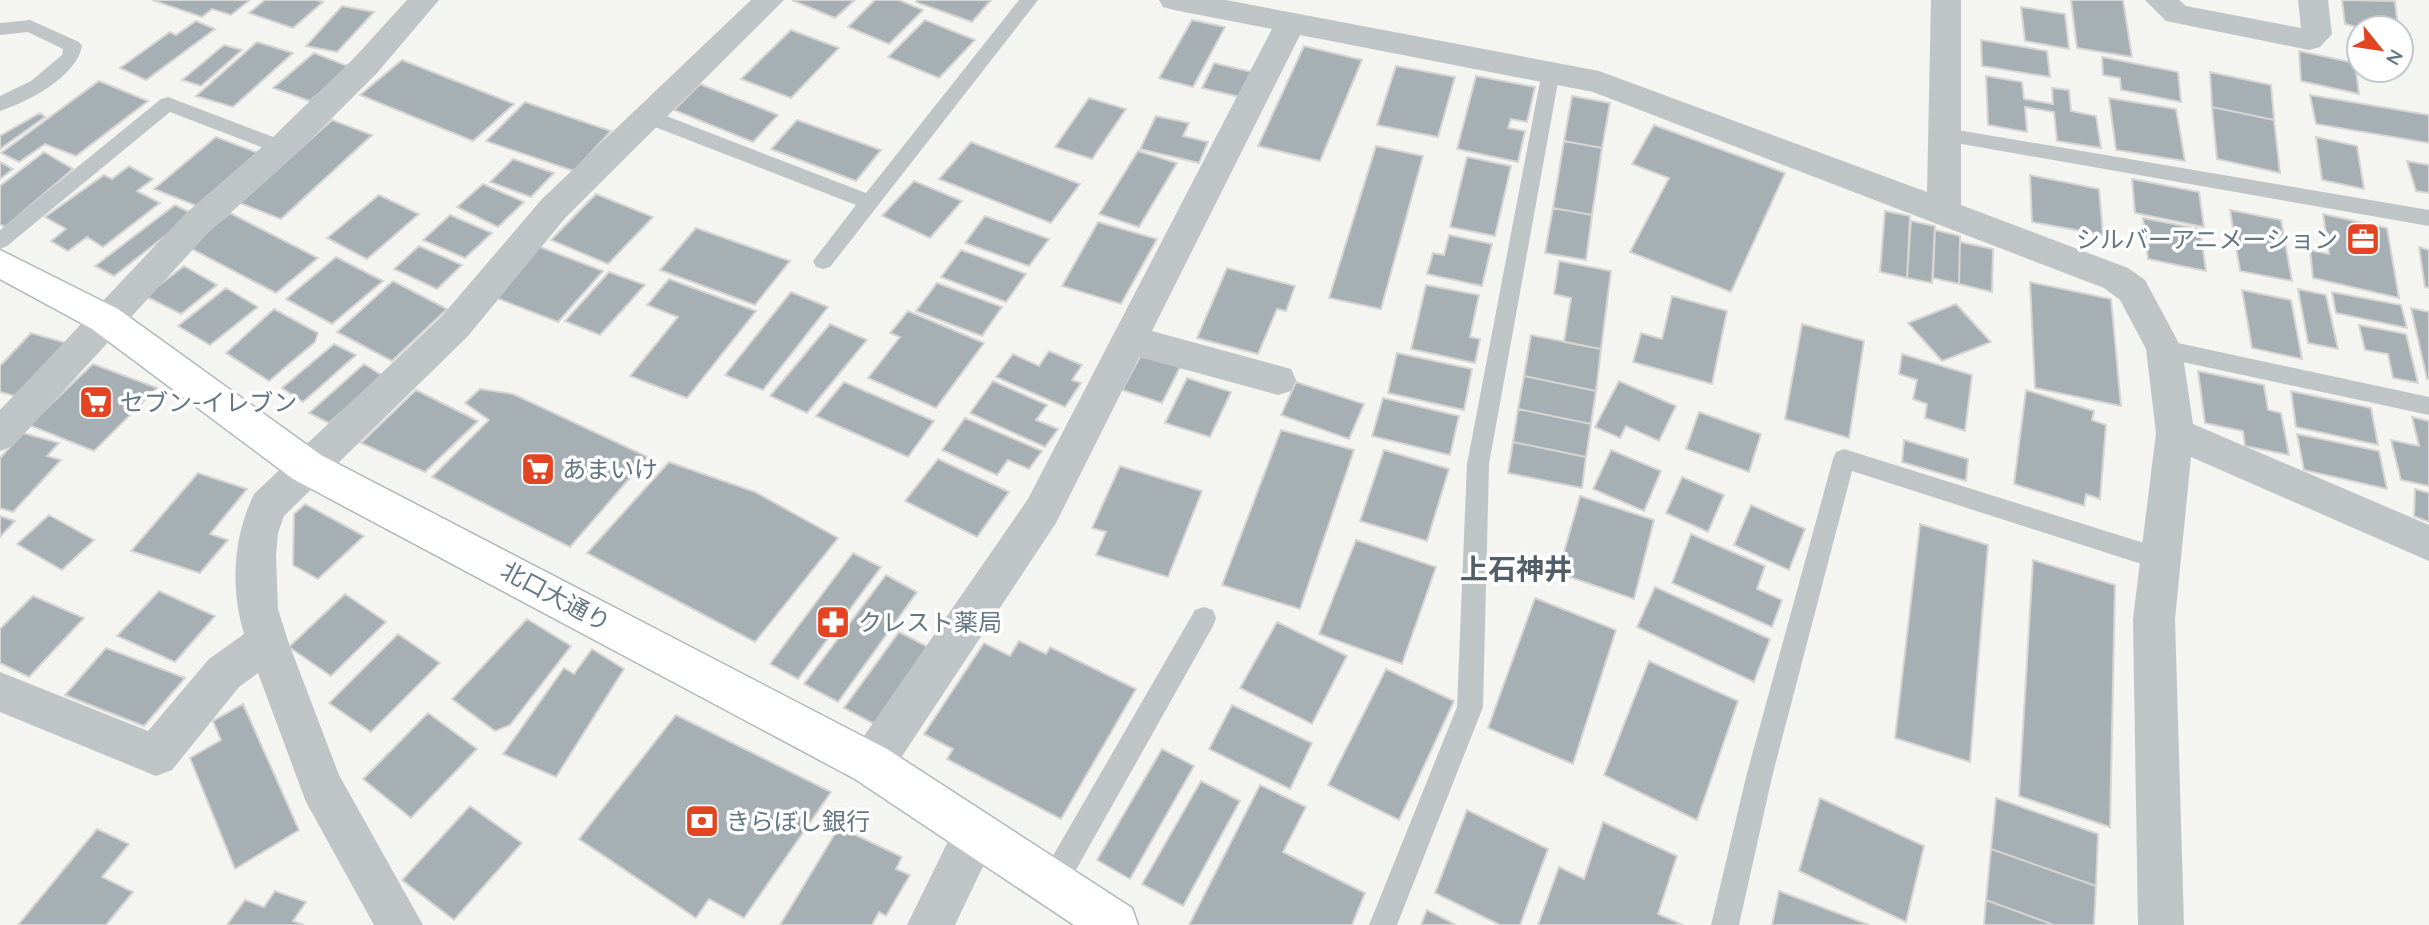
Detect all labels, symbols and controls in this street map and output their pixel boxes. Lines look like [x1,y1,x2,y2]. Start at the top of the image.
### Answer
north arrow [2345,14,2415,84]
text: N [2381,45,2409,70]
office icon: シルバーアニメーション [2344,220,2382,258]
place label: シルバーアニメーション [2076,224,2338,254]
supermarket icon: セブン-イレブン [77,383,115,421]
place label: セブン-イレブン [120,387,297,417]
supermarket icon: あまいけ [519,450,557,488]
place label: あまいけ [562,454,658,484]
district label: 上石神井 [1460,551,1572,586]
street label: 北口大通り [496,555,616,637]
pharmacy icon: クレスト薬局 [814,603,852,641]
place label: クレスト薬局 [858,607,1002,637]
bank icon: きらぼし銀行 [683,802,721,840]
place label: きらぼし銀行 [726,806,870,836]

